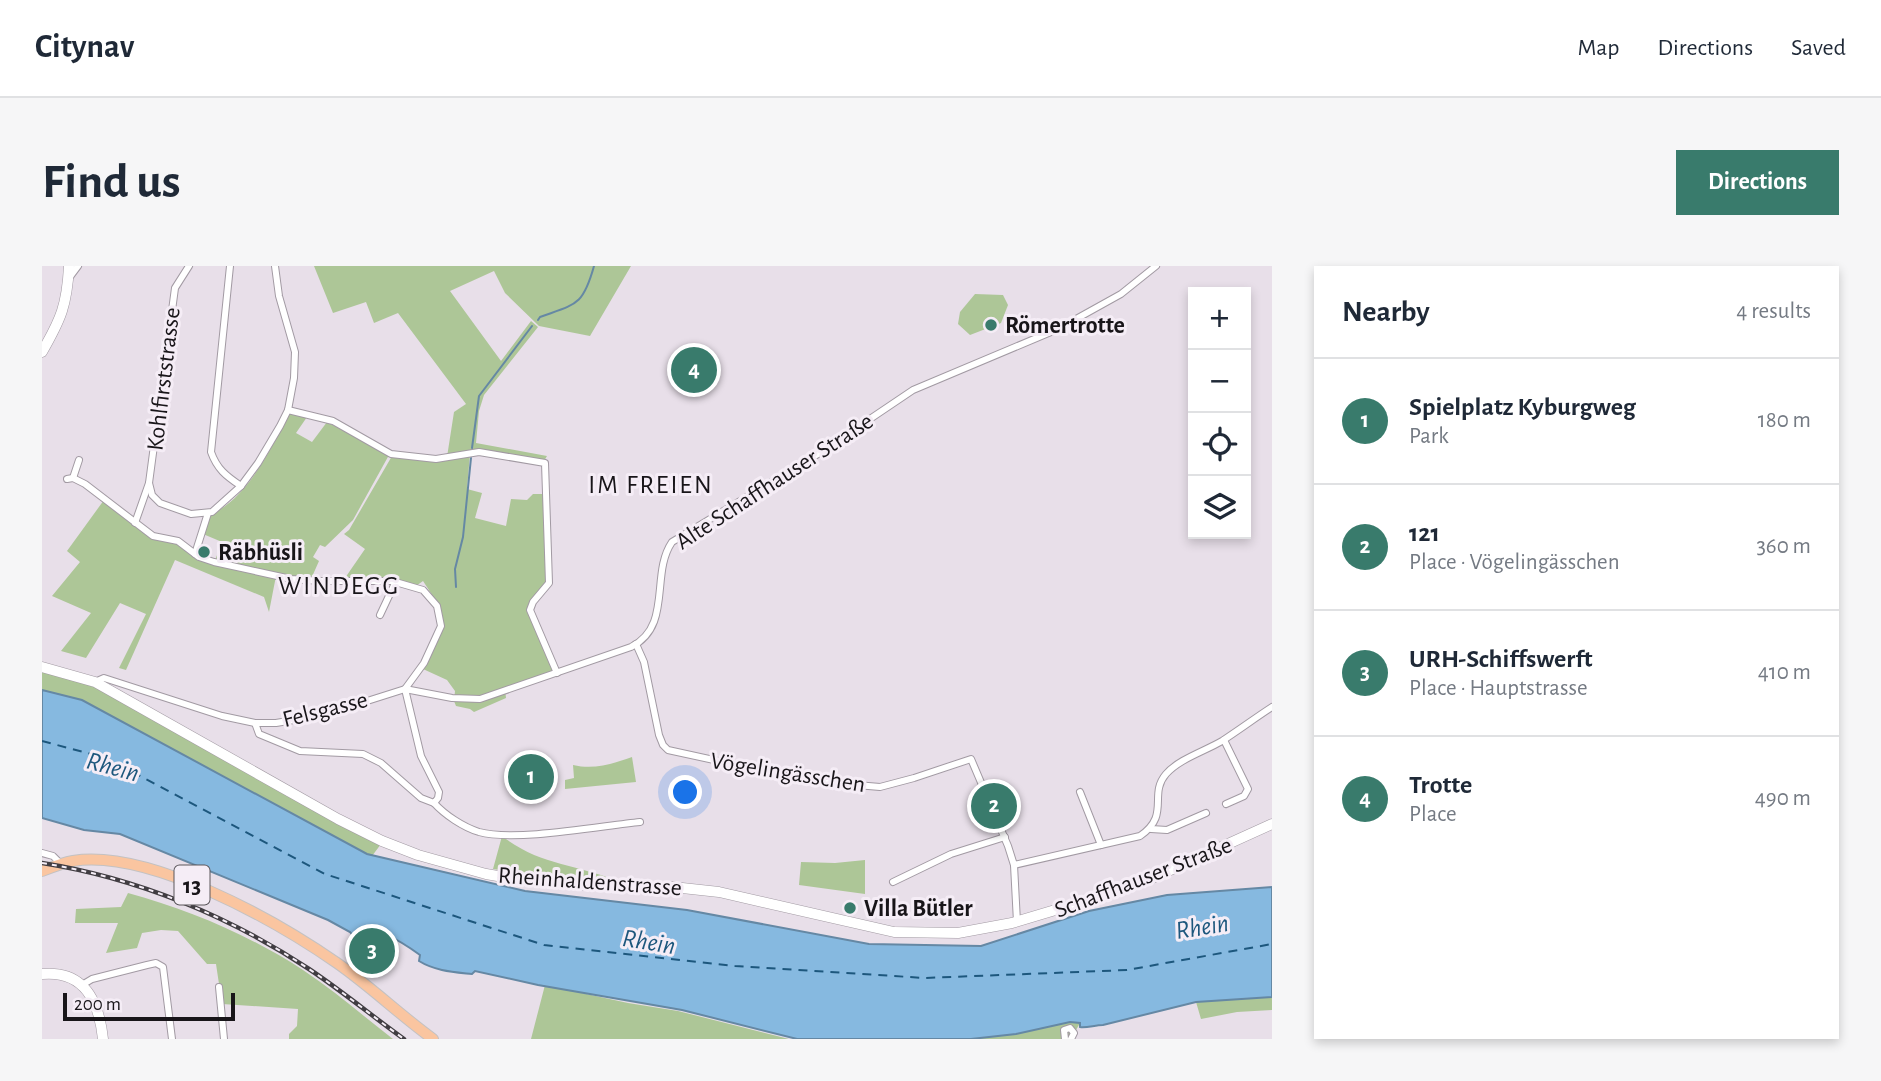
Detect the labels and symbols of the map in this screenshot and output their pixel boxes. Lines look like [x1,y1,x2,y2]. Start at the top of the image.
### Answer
street label: Kohlfirststrasse [143,306,185,452]
place label: Römertrotte [1005,314,1125,338]
marker: Römertrotte [983,317,999,333]
pin: 4 [671,344,717,396]
street label: Alte Schaffhauser Straße [672,409,878,555]
district label: IM FREIEN [588,472,714,498]
place label: Räbhüsli [218,541,303,565]
marker: Räbhüsli [196,544,212,560]
district label: WINDEGG [278,573,400,599]
street label: Felsgasse [280,688,370,732]
water label: Rhein [84,748,142,786]
street label: Vögelingässchen [709,749,867,797]
pin: 1 [508,751,554,803]
your location [668,775,702,809]
pin: 2 [971,780,1017,832]
street label: Schaffhauser Straße [1051,833,1235,923]
street label: Rheinhaldenstrasse [497,864,683,900]
road number: 13 [174,866,210,904]
place label: Villa Bütler [864,897,973,921]
marker: Villa Bütler [842,900,858,916]
water label: Rhein [1174,910,1231,944]
pin: 3 [349,925,395,977]
water label: Rhein [620,925,677,959]
scale bar [63,990,234,1022]

